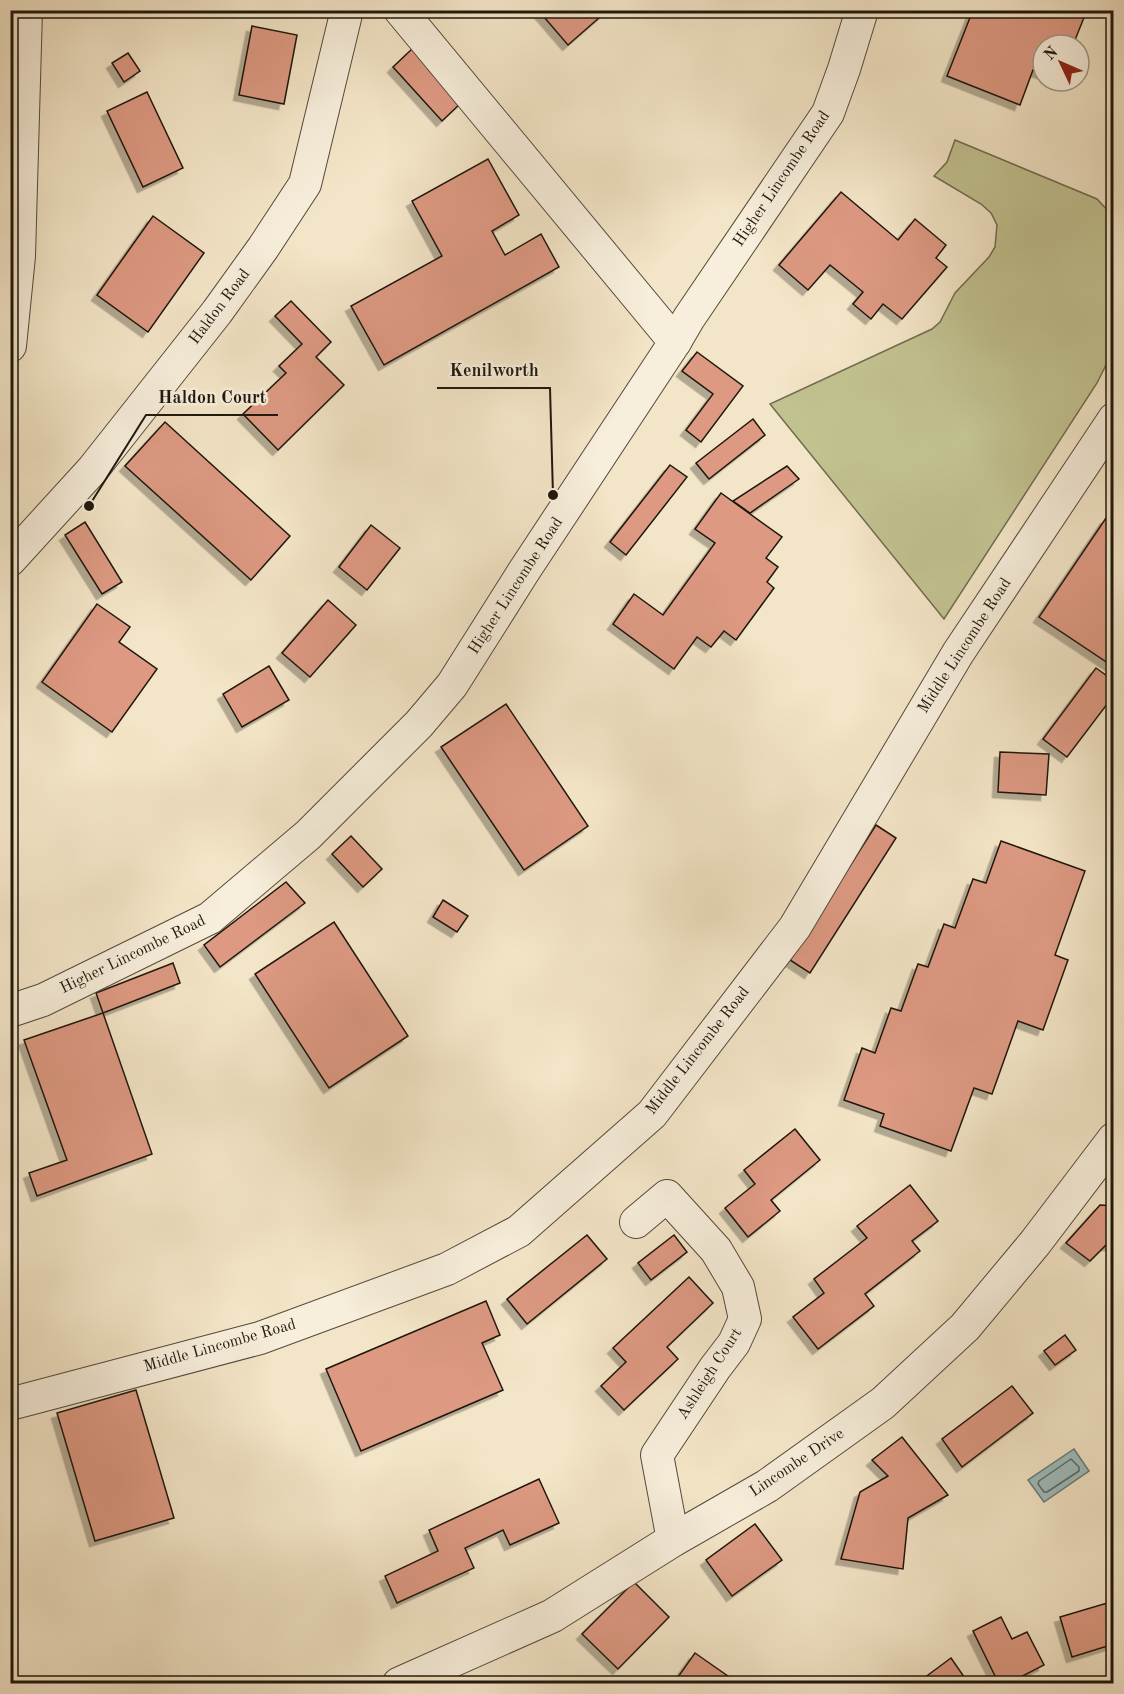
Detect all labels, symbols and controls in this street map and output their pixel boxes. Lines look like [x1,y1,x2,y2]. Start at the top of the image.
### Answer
north arrow [1031,33,1091,93]
text: N [1042,43,1062,64]
street label: Higher Lincombe Road [731,108,833,250]
street label: Haldon Road [187,266,253,348]
callout: Kenilworth [437,352,550,388]
text: Kenilworth [449,362,539,380]
callout: Haldon Court [146,379,278,415]
text: Haldon Court [158,389,267,407]
street label: Higher Lincombe Road [466,515,566,657]
street label: Middle Lincombe Road [915,576,1015,716]
street label: Higher Lincombe Road [58,913,208,997]
street label: Middle Lincombe Road [643,984,753,1118]
street label: Middle Lincombe Road [142,1317,298,1375]
street label: Ashleigh Court [675,1325,746,1422]
street label: Lincombe Drive [747,1426,847,1500]

